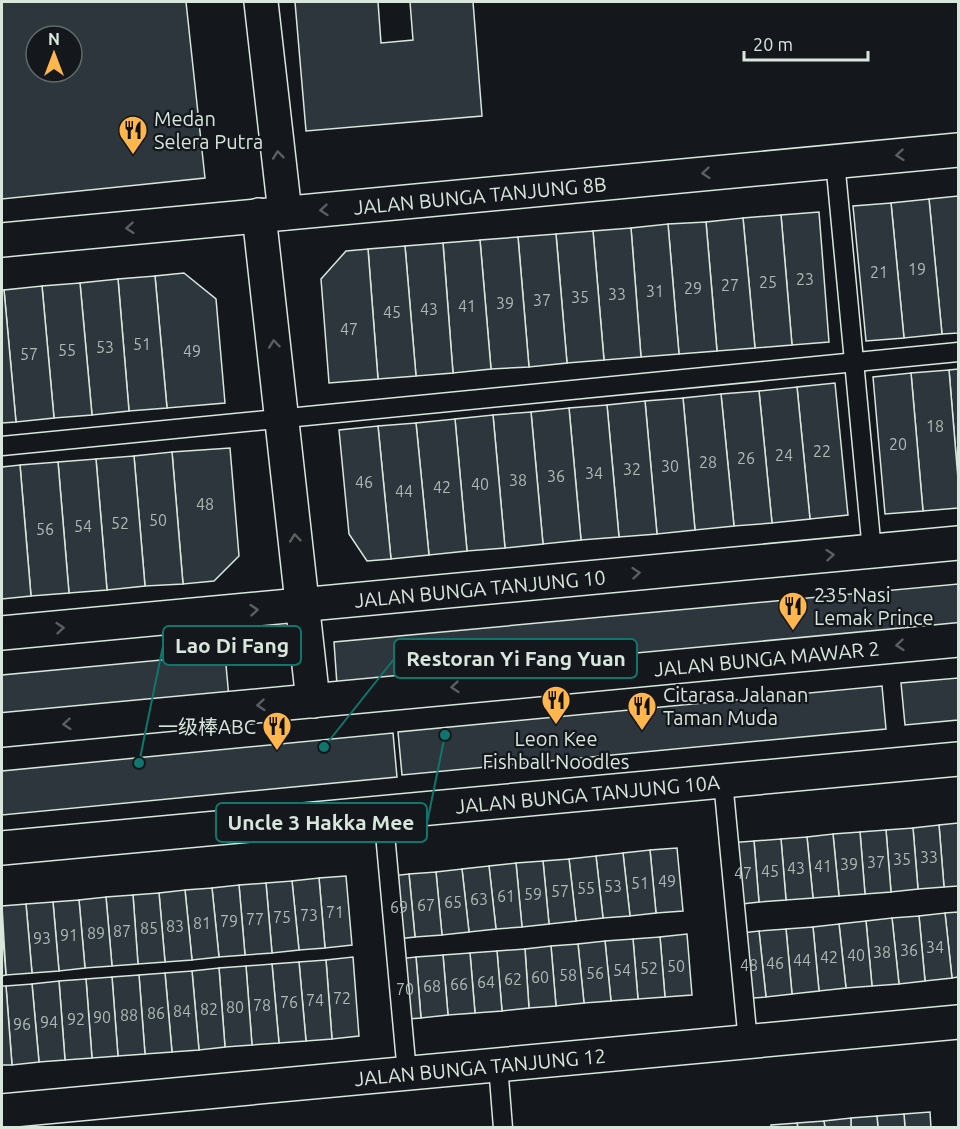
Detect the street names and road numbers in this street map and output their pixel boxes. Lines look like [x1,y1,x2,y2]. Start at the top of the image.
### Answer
street label: JALAN BUNGA TANJUNG 8B [352,172,607,218]
street label: JALAN BUNGA TANJUNG 10 [353,565,607,611]
street label: JALAN BUNGA MAWAR 2 [653,636,881,680]
street label: JALAN BUNGA TANJUNG 10A [454,770,721,817]
street label: JALAN BUNGA TANJUNG 12 [353,1043,607,1090]

